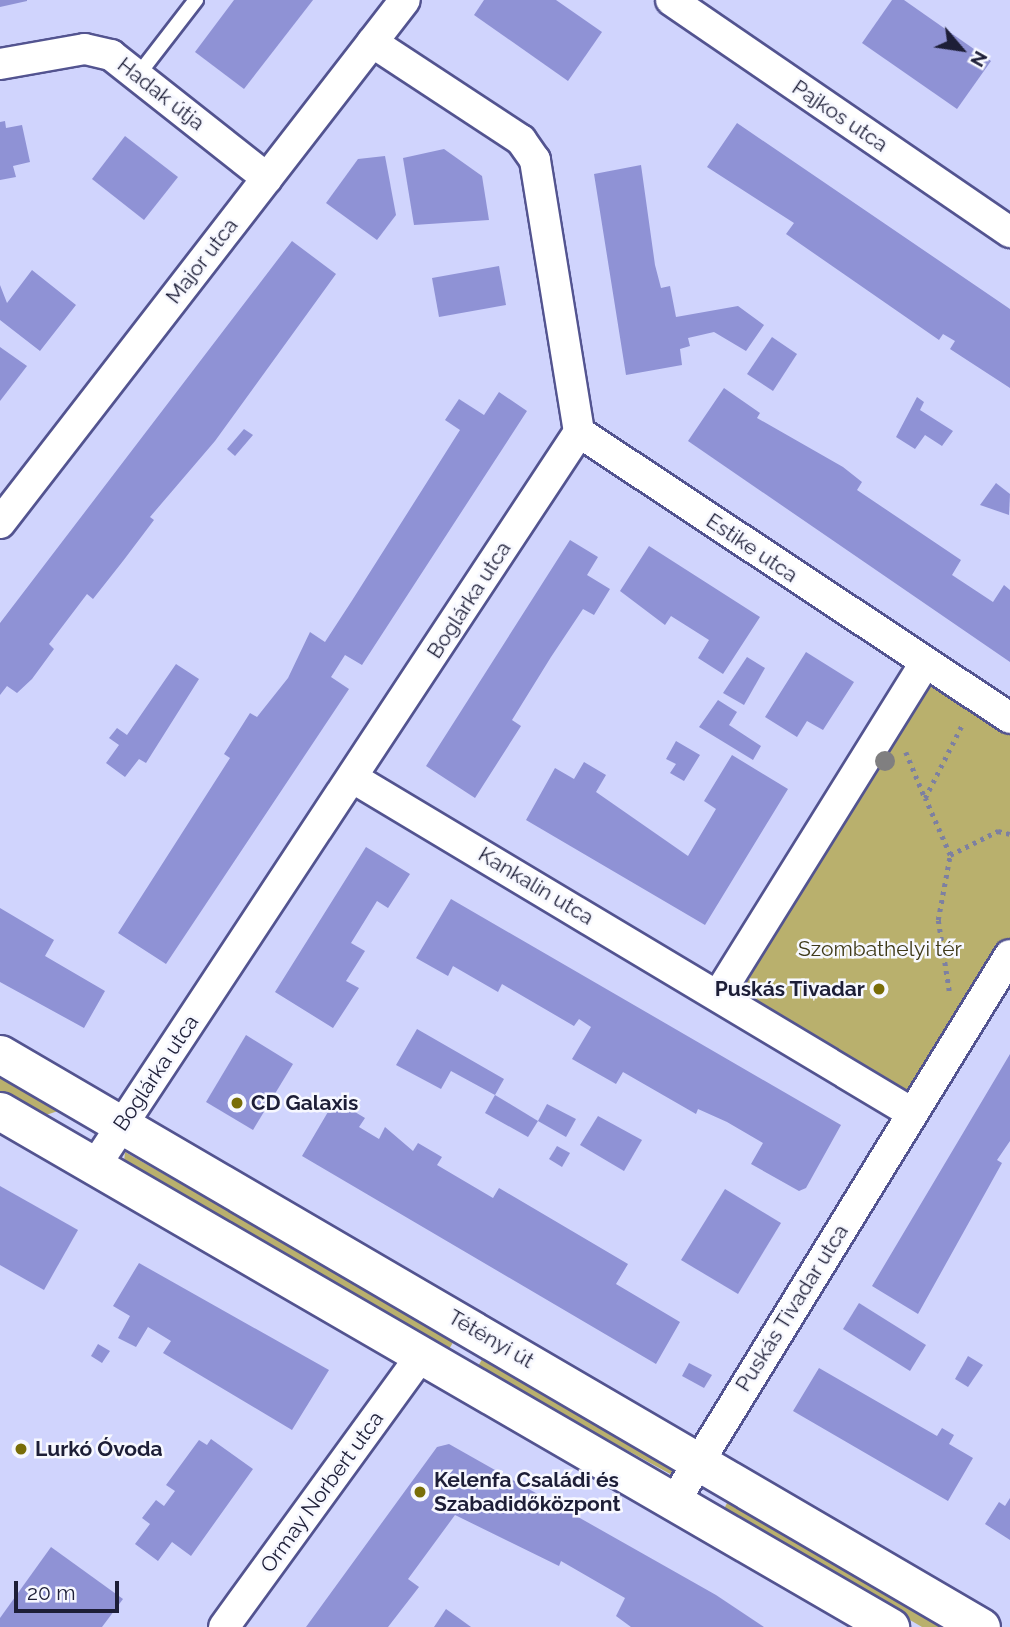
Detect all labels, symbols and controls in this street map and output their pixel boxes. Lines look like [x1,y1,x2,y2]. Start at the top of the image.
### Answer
north arrow [926,14,996,84]
text: N [966,48,993,71]
street label: Hadak útja [112,52,210,136]
street label: Pajkos utca [787,75,893,157]
street label: Major utca [161,213,243,309]
street label: Estike utca [701,508,803,588]
street label: Boglárka utca [422,537,516,663]
street label: Kankalin utca [474,842,598,930]
park label: Szombathelyi tér [798,936,962,962]
place label: Puskás Tivadar [714,976,865,1002]
marker: Puskás Tivadar [871,981,887,997]
street label: Boglárka utca [108,1010,204,1136]
place label: CD Galaxis [251,1090,358,1116]
marker: CD Galaxis [229,1095,245,1111]
street label: Puskás Tivadar utca [730,1219,854,1397]
street label: Tétényi út [444,1304,538,1374]
street label: Ormay Norbert utca [255,1406,389,1578]
place label: Lurkó Óvoda [35,1436,163,1462]
marker: Lurkó Óvoda [13,1441,29,1457]
place label: Kelenfa Családi és Szabadidőközpont [434,1467,621,1517]
marker: Kelenfa Családi és Szabadidőközpont [412,1484,428,1500]
scale bar [18,1568,122,1612]
text: 20 m [27,1580,75,1605]

